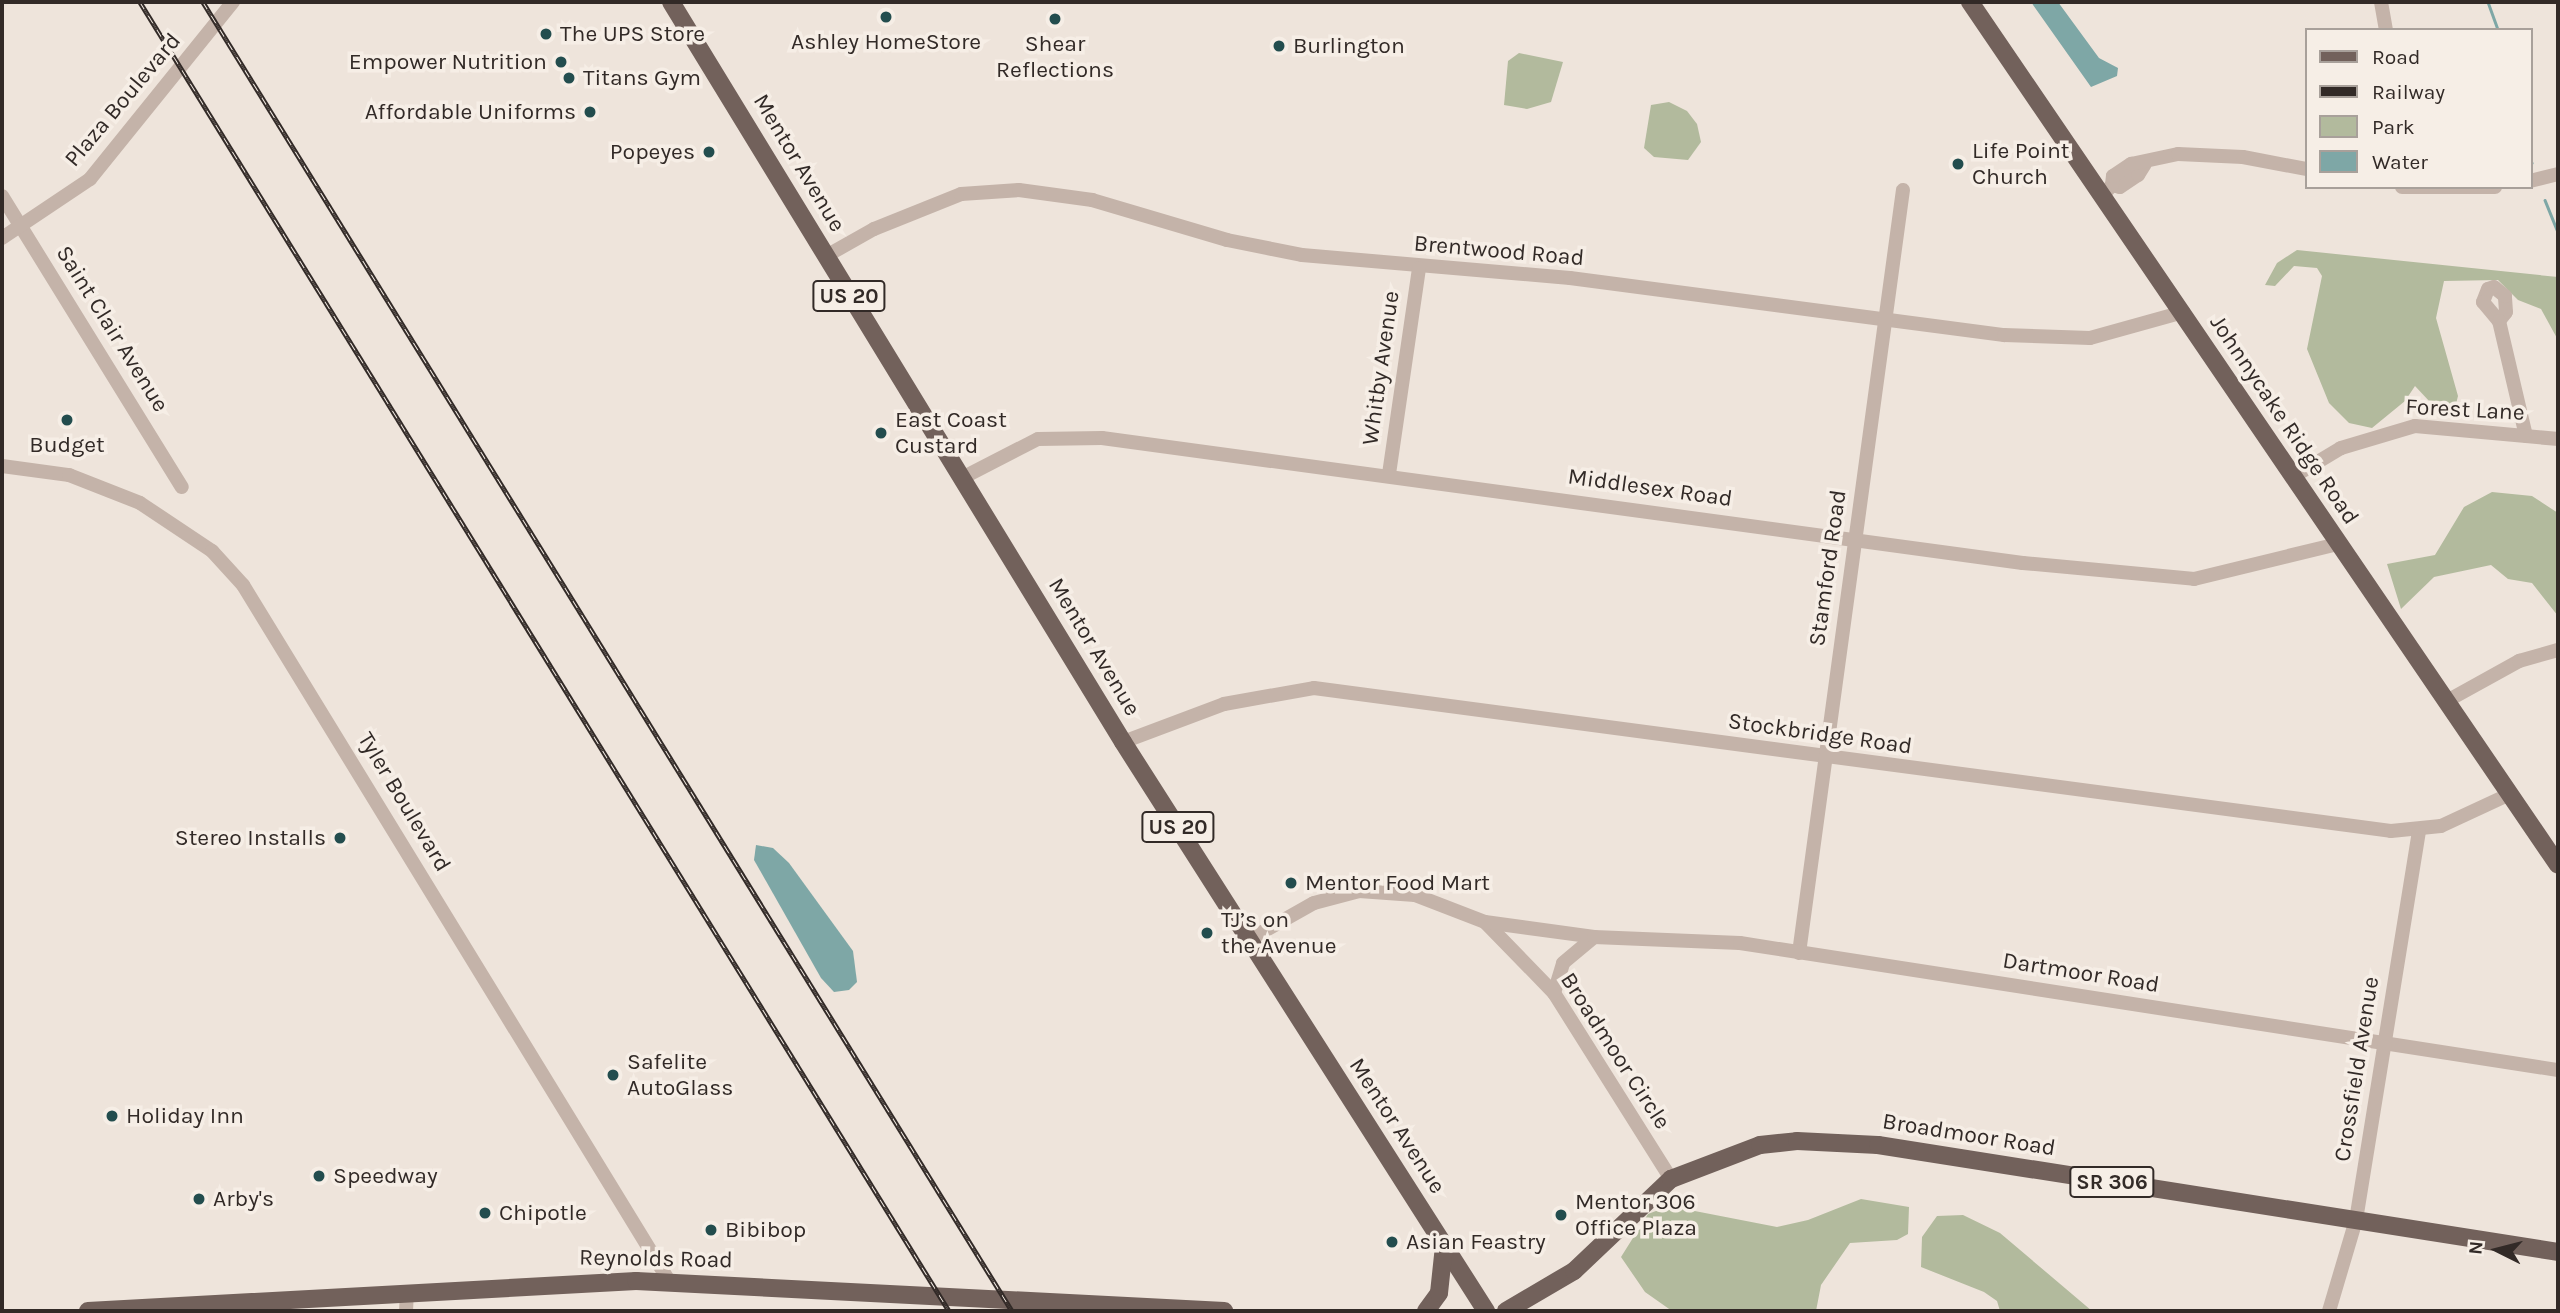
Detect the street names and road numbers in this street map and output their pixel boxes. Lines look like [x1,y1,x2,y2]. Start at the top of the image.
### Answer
street label: Plaza Boulevard [59,28,187,172]
street label: Mentor Avenue [747,89,851,237]
street label: Brentwood Road [1413,230,1585,272]
street label: Saint Clair Avenue [50,241,174,417]
road number: US 20 [812,278,886,314]
street label: Whitby Avenue [1357,289,1405,447]
street label: Johnnycake Ridge Road [2204,310,2364,530]
street label: Forest Lane [2405,393,2525,427]
street label: Middlesex Road [1566,463,1734,513]
street label: Stamford Road [1803,488,1853,648]
street label: Mentor Avenue [1042,573,1146,721]
street label: Stockbridge Road [1726,707,1914,761]
street label: Tyler Boulevard [352,727,456,877]
road number: US 20 [1141,810,1215,844]
street label: Dartmoor Road [2001,947,2161,999]
street label: Broadmoor Circle [1554,967,1676,1135]
street label: Crossfield Avenue [2329,975,2385,1163]
street label: Mentor Avenue [1343,1053,1451,1199]
street label: Broadmoor Road [1880,1108,2058,1162]
road number: SR 306 [2068,1164,2156,1200]
street label: Reynolds Road [579,1244,733,1274]

